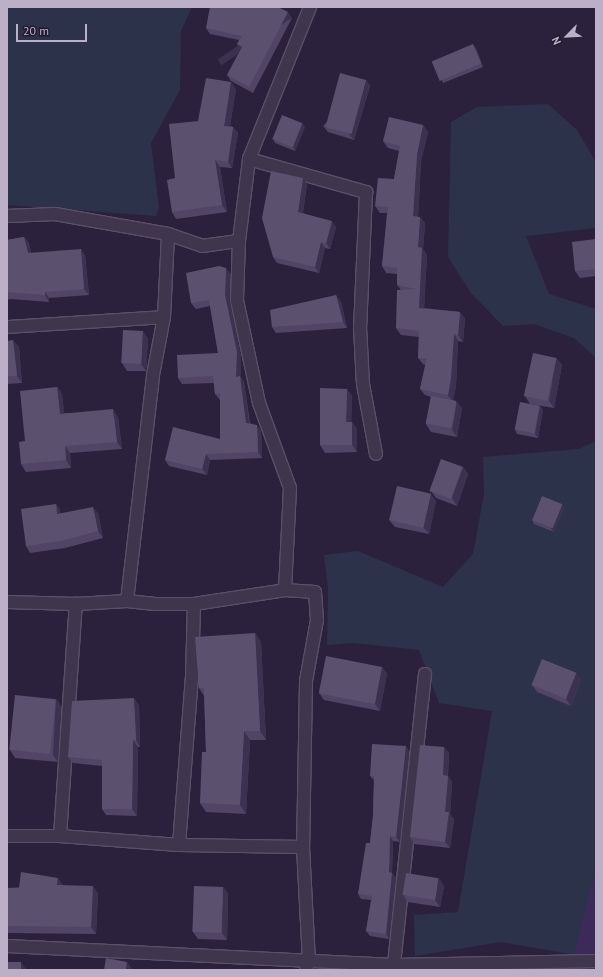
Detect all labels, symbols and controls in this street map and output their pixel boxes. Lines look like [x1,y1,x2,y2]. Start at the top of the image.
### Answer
scale bar [18,16,89,42]
north arrow [547,16,587,56]
text: 20 m [23,23,49,38]
text: N [548,35,564,47]

